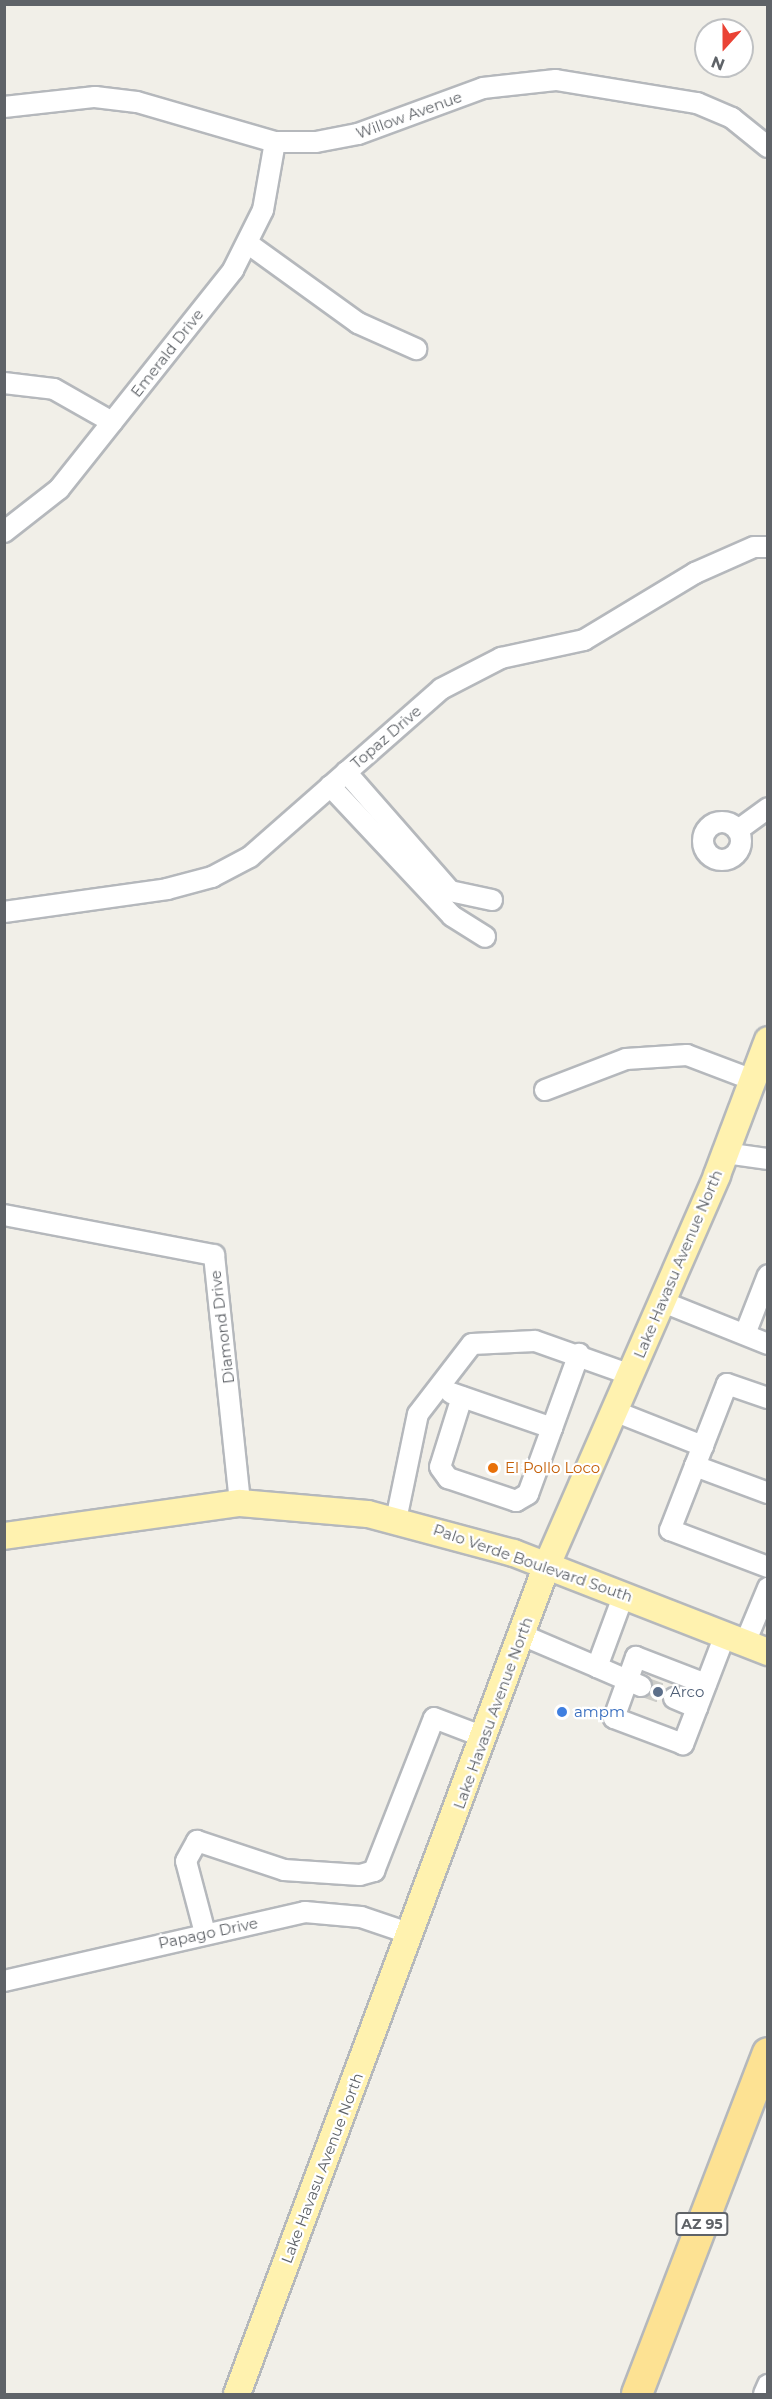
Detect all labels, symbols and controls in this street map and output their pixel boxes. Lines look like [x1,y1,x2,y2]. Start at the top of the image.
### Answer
north arrow [694,18,754,78]
text: N [709,52,728,75]
street label: Willow Avenue [354,87,464,143]
street label: Emerald Drive [127,305,207,401]
street label: Topaz Drive [347,702,425,772]
street label: Lake Havasu Avenue North [630,1167,726,1361]
street label: Diamond Drive [206,1269,238,1385]
place label: El Pollo Loco [505,1459,600,1477]
marker: El Pollo Loco [486,1461,500,1475]
street label: Palo Verde Boulevard South [431,1520,635,1606]
street label: Lake Havasu Avenue North [450,1615,536,1811]
place label: Arco [670,1683,704,1701]
marker: Arco [651,1685,665,1699]
place label: ampm [574,1703,625,1721]
marker: ampm [555,1705,569,1719]
street label: Papago Drive [157,1914,259,1952]
street label: Lake Havasu Avenue North [277,2070,367,2266]
road number: AZ 95 [675,2213,729,2235]

